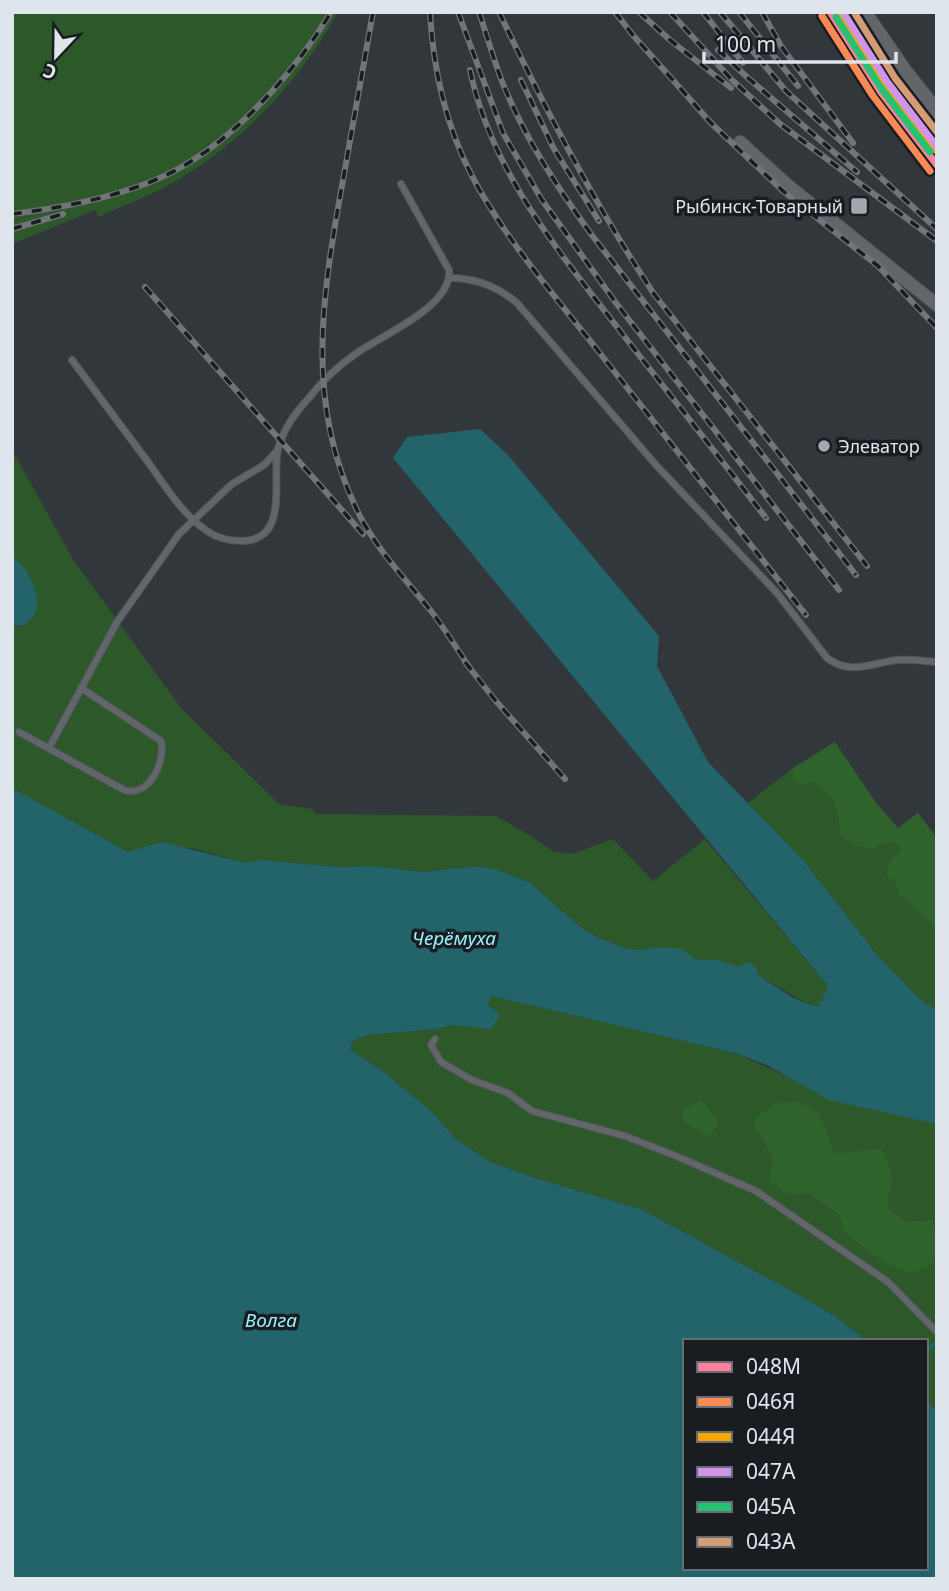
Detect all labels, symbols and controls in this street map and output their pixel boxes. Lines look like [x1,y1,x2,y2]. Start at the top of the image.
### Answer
north arrow [21,21,91,91]
scale bar [704,21,897,65]
text: 100 m [715,30,776,58]
text: С [39,57,60,86]
place label: Рыбинск-Товарный [675,194,843,218]
marker: Рыбинск-Товарный [849,196,869,216]
place label: Элеватор [838,434,920,458]
marker: Элеватор [816,438,832,454]
water label: Черёмуха [412,925,496,951]
water label: Волга [245,1307,297,1333]
legend [683,1339,928,1570]
text: 048М [746,1352,801,1380]
text: 046Я [746,1387,795,1415]
text: 044Я [746,1422,795,1450]
text: 047А [746,1457,796,1485]
text: 045А [746,1492,796,1520]
text: 043А [746,1527,796,1555]

